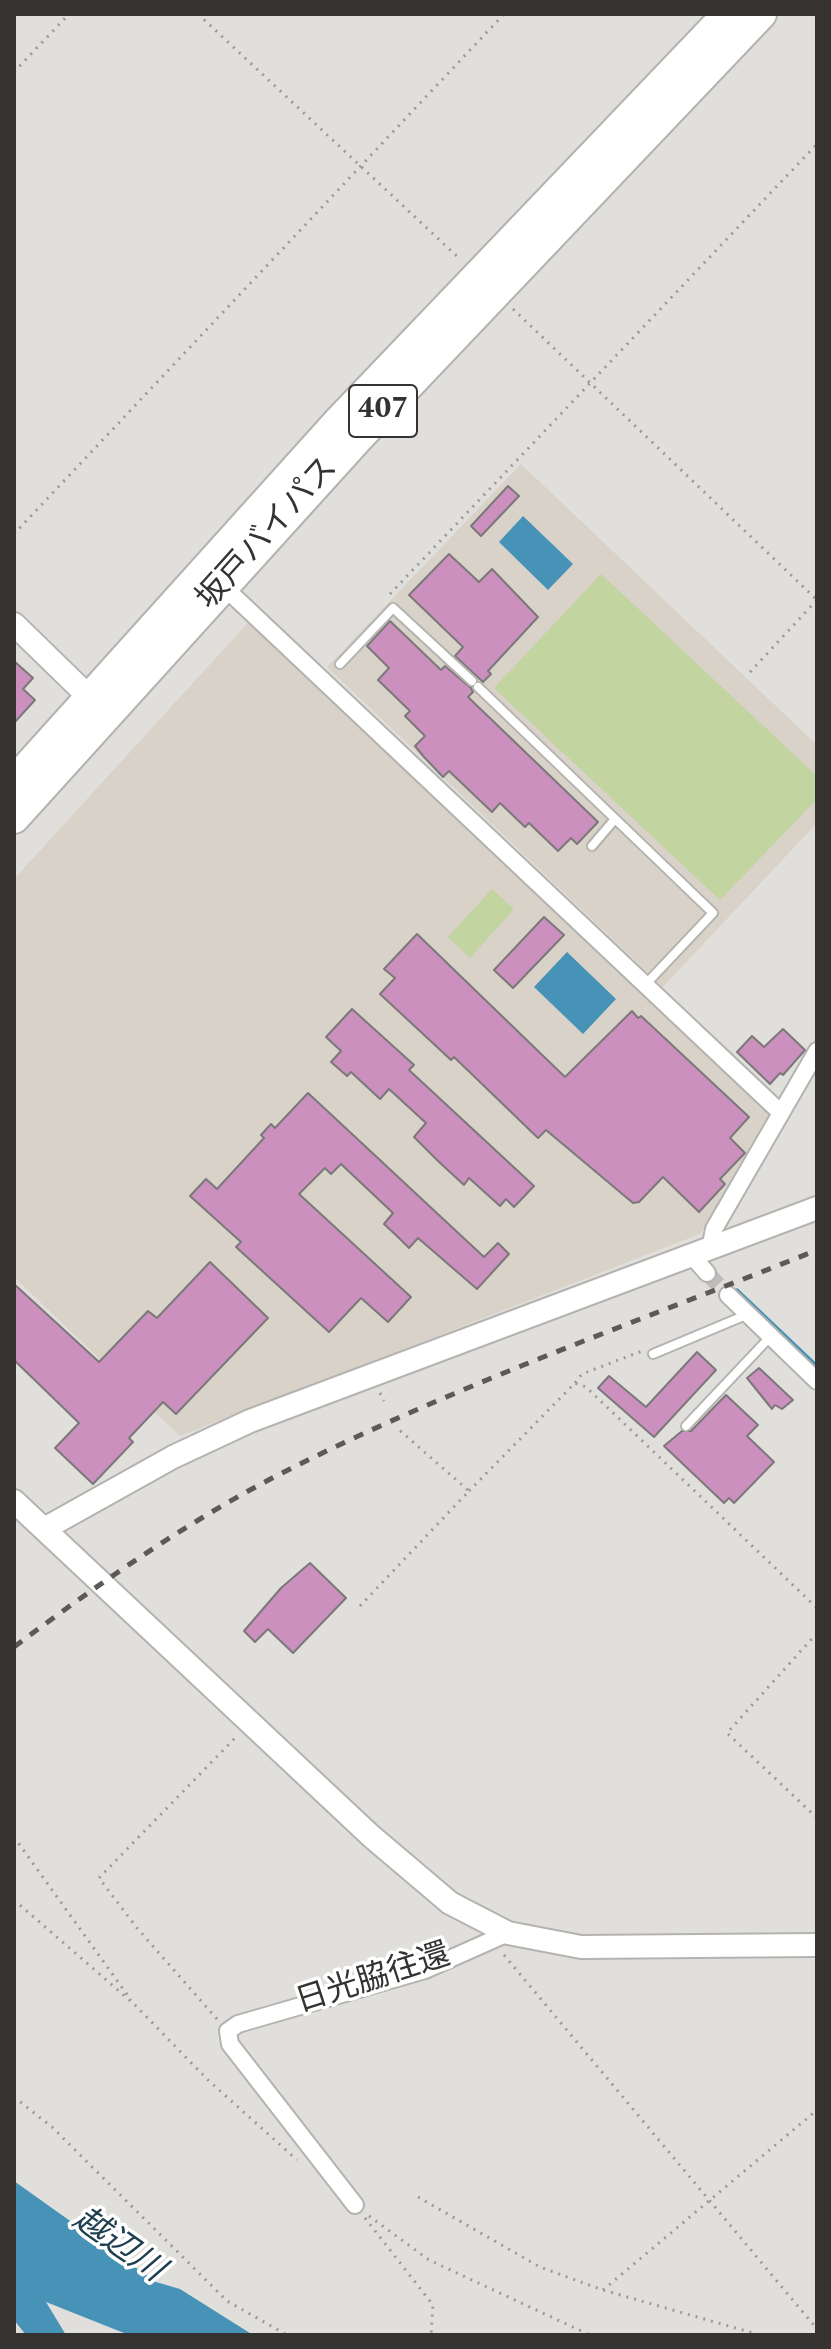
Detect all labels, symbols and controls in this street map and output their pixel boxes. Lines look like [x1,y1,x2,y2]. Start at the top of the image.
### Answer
road number: 407 [349,385,417,437]
street label: 坂戸バイパス [190,451,348,619]
street label: 日光脇往還 [292,1938,456,2024]
water label: 越辺川 [64,2201,170,2293]

